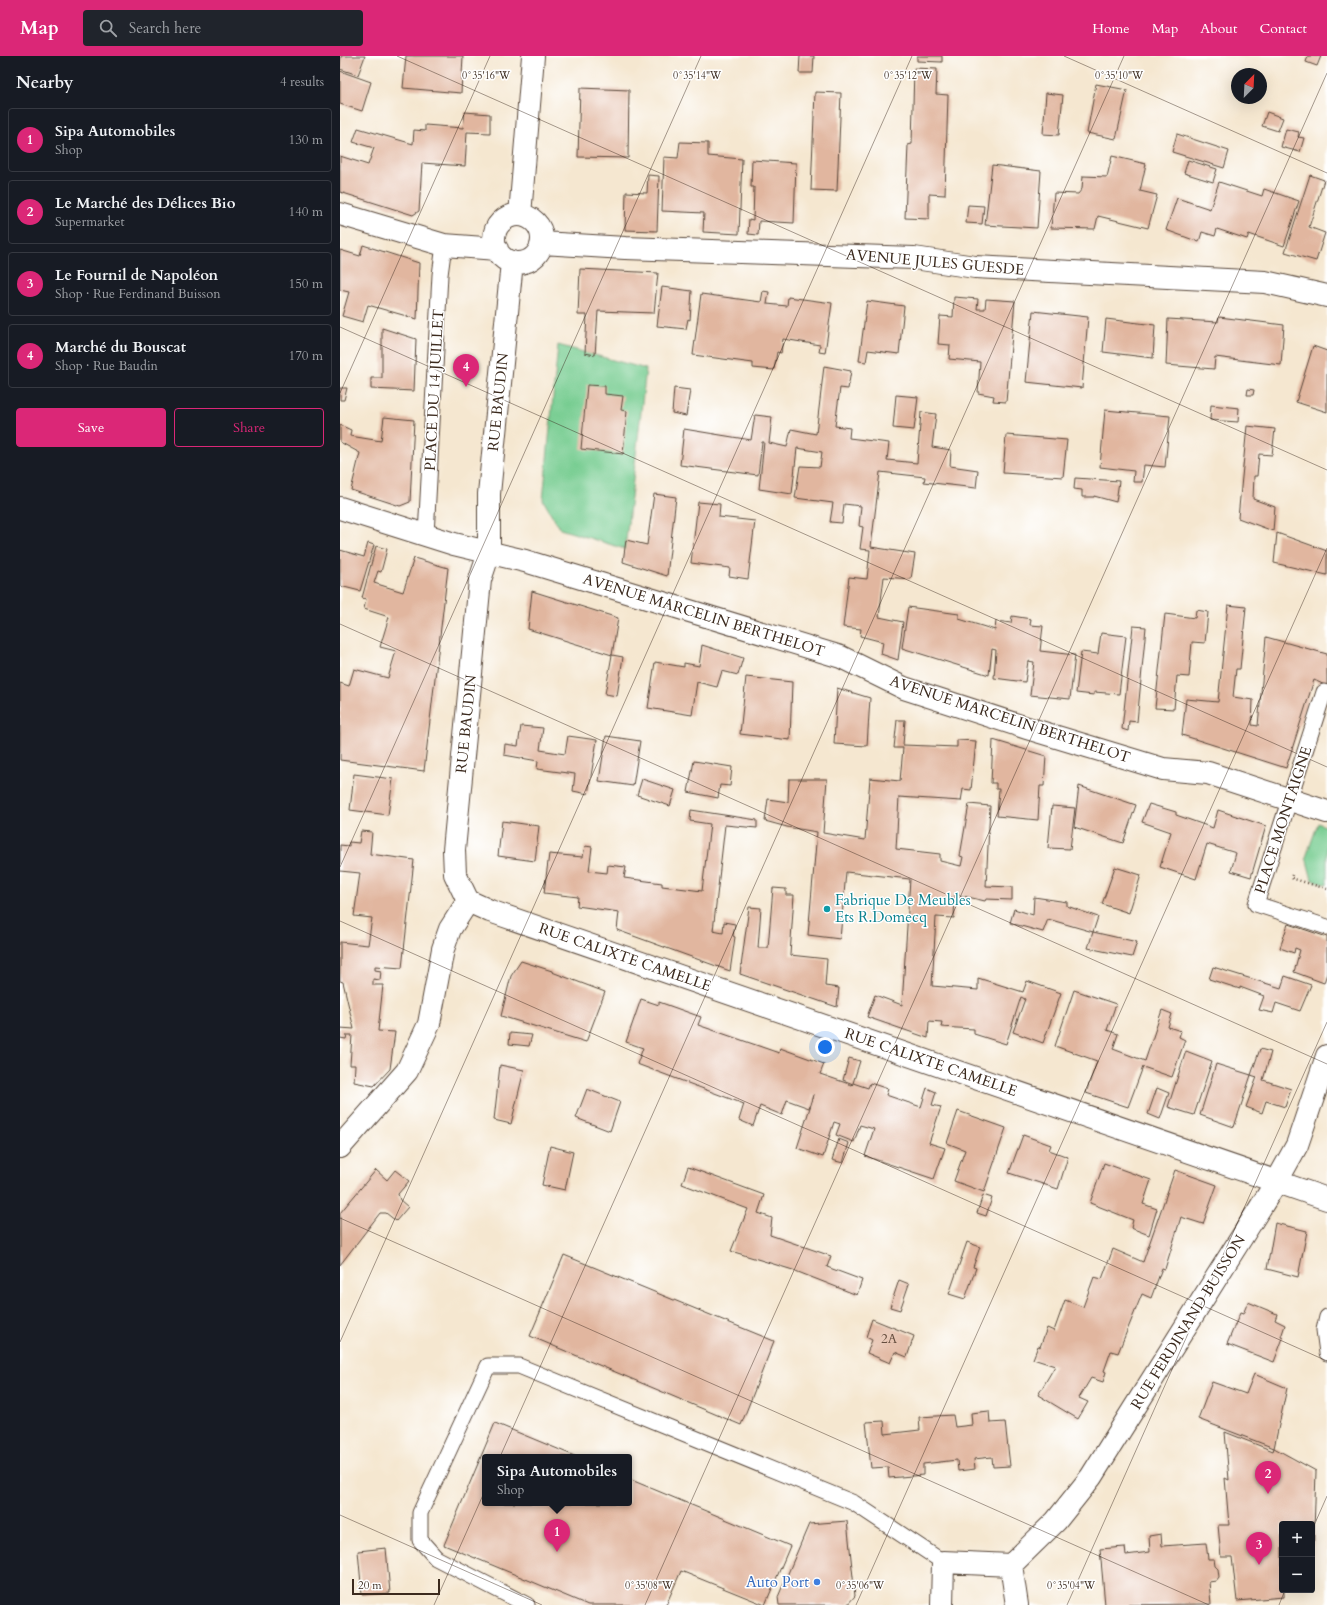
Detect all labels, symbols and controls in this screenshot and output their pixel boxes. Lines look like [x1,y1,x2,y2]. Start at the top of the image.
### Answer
search box [83,10,363,46]
text: Map [20,15,59,41]
icon: search [97,17,119,39]
text: Search here [129,18,201,38]
text: Home [1092,19,1130,38]
text: Map [1152,19,1178,38]
text: About [1200,19,1237,38]
text: Contact [1259,19,1307,38]
north arrow [1231,68,1267,104]
text: 0°35'16"W [462,69,511,83]
text: 0°35'14"W [673,69,722,83]
text: 0°35'12"W [884,69,933,83]
text: 0°35'10"W [1095,69,1144,83]
text: Nearby [16,71,73,94]
text: 4 results [280,73,324,91]
text: Sipa Automobiles [55,121,175,141]
text: 1 [27,131,33,149]
text: 130 m [289,131,323,149]
text: Shop [55,141,83,159]
text: Le Marché des Délices Bio [55,193,235,213]
text: 2 [27,203,33,221]
text: 140 m [289,203,323,221]
text: Supermarket [55,213,125,231]
street label: AVENUE JULES GUESDE [845,244,1025,280]
text: Le Fournil de Napoléon [55,265,218,285]
text: 3 [27,275,33,293]
text: 150 m [289,275,323,293]
text: Shop · Rue Ferdinand Buisson [55,285,221,303]
street label: PLACE DU 14 JUILLET [420,309,448,471]
text: Marché du Bouscat [55,337,186,357]
text: 4 [27,347,33,365]
text: 170 m [289,347,323,365]
street label: RUE BAUDIN [483,351,513,452]
pin: 4 [453,354,479,387]
text: Shop · Rue Baudin [55,357,158,375]
button: Save [16,408,166,447]
button: Share [174,408,324,447]
street label: AVENUE MARCELIN BERTHELOT [581,569,827,661]
street label: AVENUE MARCELIN BERTHELOT [887,671,1133,767]
street label: RUE BAUDIN [451,673,481,774]
street label: PLACE MONTAIGNE [1250,744,1316,896]
place label: Fabrique De Meubles Ets R.Domecq [835,890,971,927]
marker: Fabrique De Meubles Ets R.Domecq [822,904,832,914]
street label: RUE CALIXTE CAMELLE [536,918,714,996]
street label: RUE CALIXTE CAMELLE [842,1023,1020,1101]
your location [815,1037,835,1057]
street label: RUE FERDINAND BUISSON [1126,1231,1250,1413]
house number: 2A [881,1330,898,1348]
popup [482,1454,632,1506]
text: Sipa Automobiles [497,1461,617,1481]
pin: 2 [1255,1461,1281,1494]
text: Shop [497,1481,524,1499]
pin: 1 [544,1519,570,1552]
map controls [1279,1521,1315,1593]
button: + [1279,1521,1315,1557]
pin: 3 [1246,1532,1272,1565]
button: − [1279,1557,1315,1593]
place label: Auto Port [746,1572,809,1592]
scale bar [352,1577,440,1596]
marker: Auto Port [812,1577,822,1587]
text: 20 m [358,1578,382,1593]
text: 0°35'08"W [625,1579,674,1593]
text: 0°35'06"W [836,1579,885,1593]
text: 0°35'04"W [1047,1579,1096,1593]

